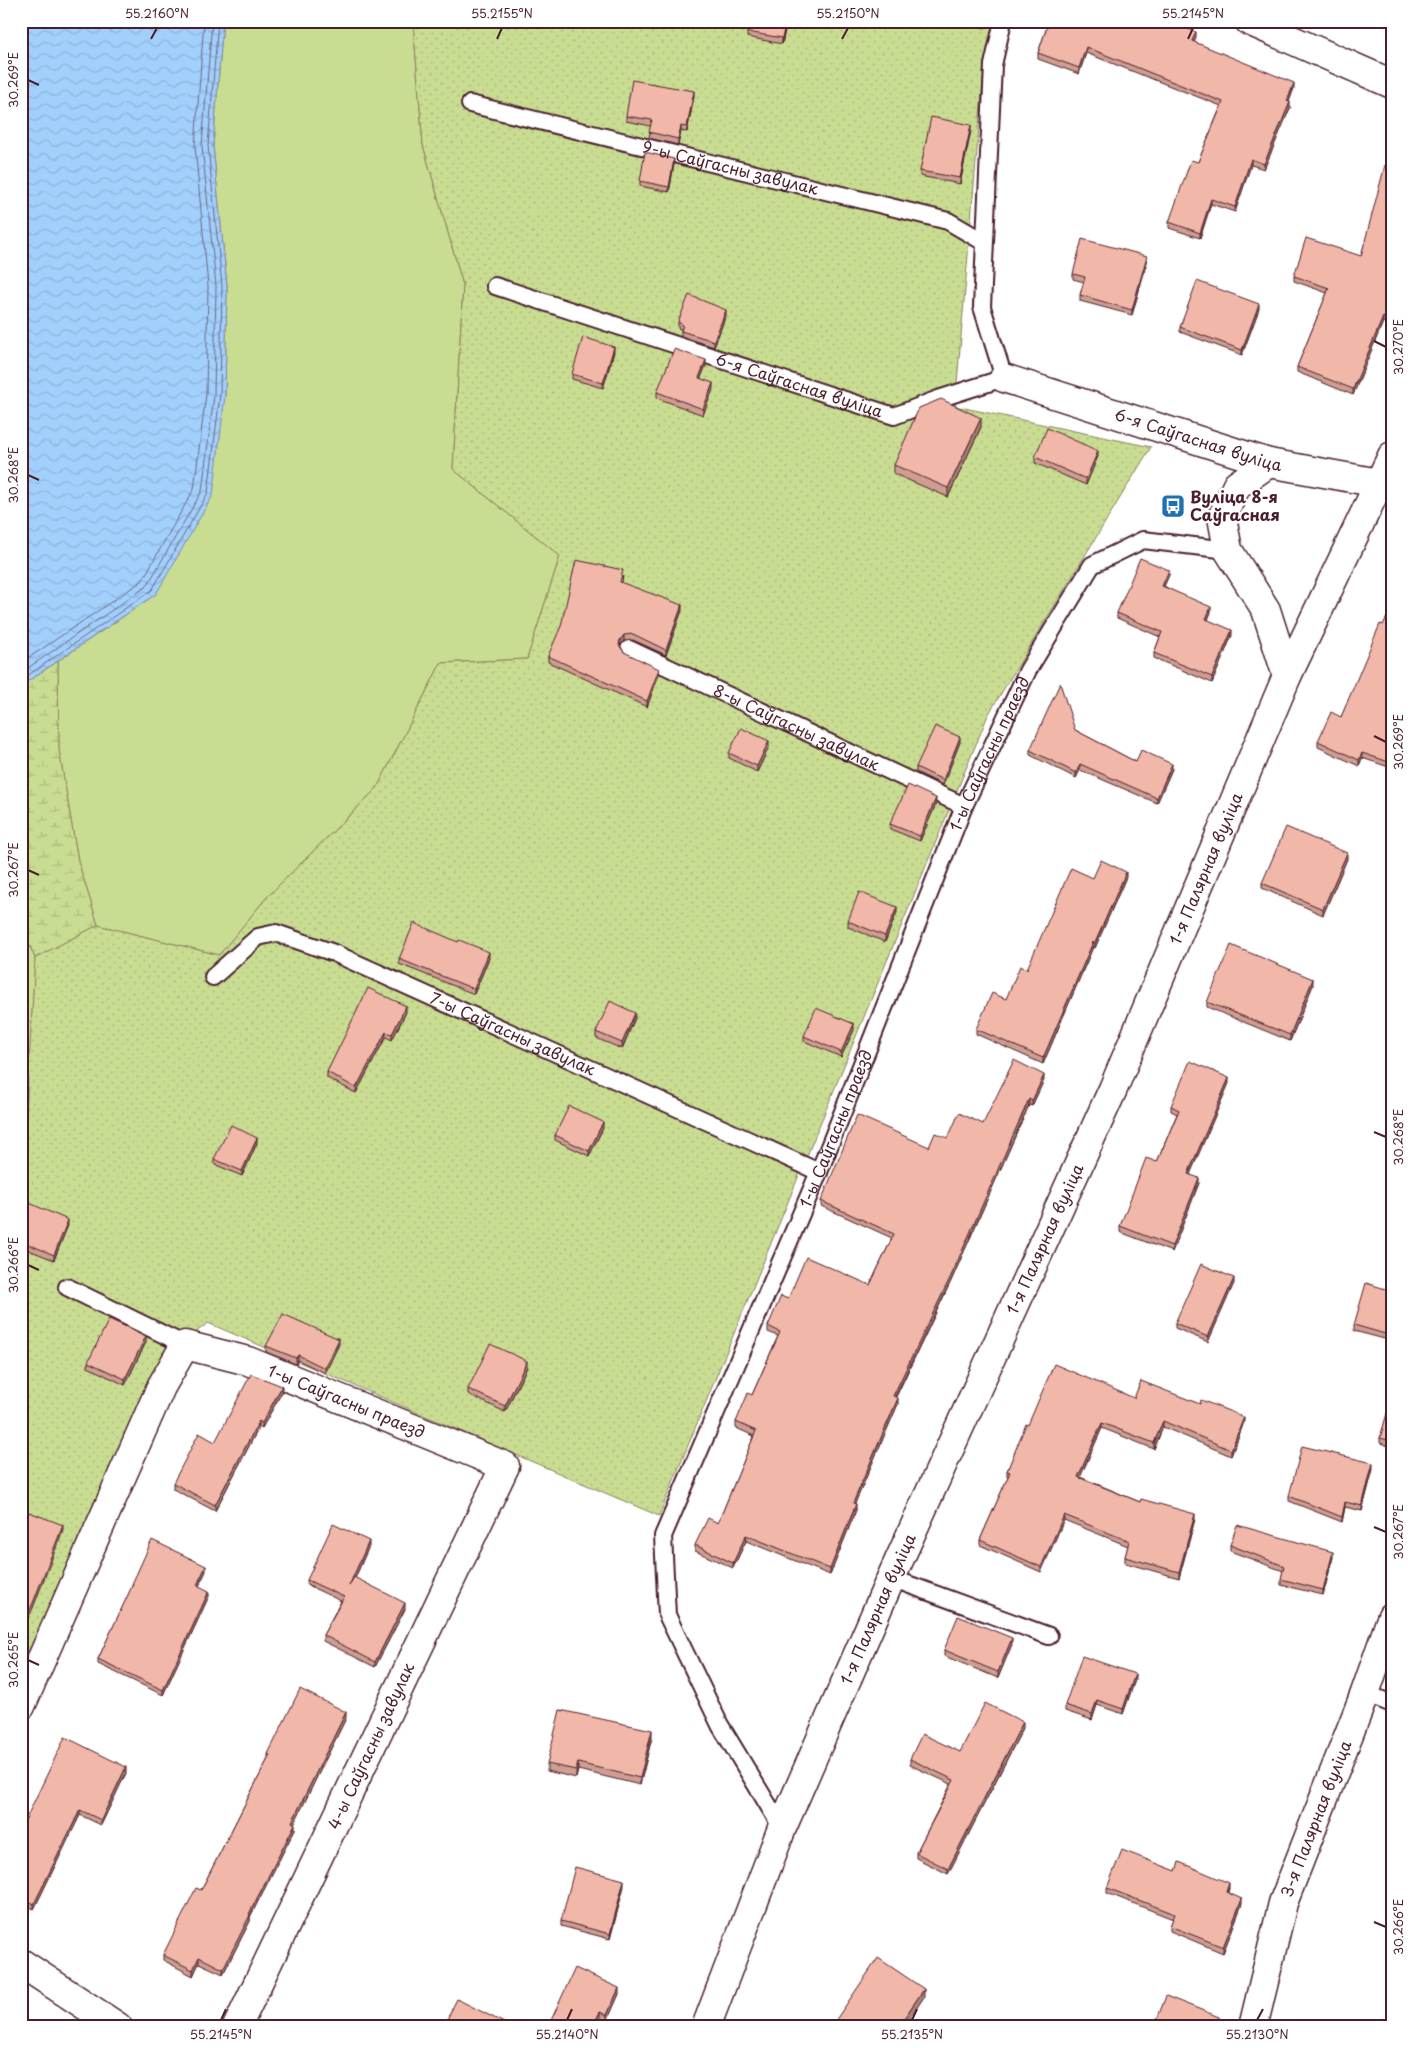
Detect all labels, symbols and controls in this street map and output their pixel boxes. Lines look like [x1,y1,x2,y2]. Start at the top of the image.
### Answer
text: 55.2160°N [125,4,189,22]
text: 55.2155°N [471,4,533,22]
text: 55.2150°N [816,4,880,22]
text: 55.2145°N [1162,4,1224,22]
text: 30.269°E [4,52,22,108]
street label: 9-ы Саўгасны завулак [640,134,821,200]
text: 30.270°E [1389,319,1407,375]
street label: 6-я Саўгасная вуліца [713,346,887,423]
street label: 6-я Саўгасная вуліца [1112,401,1284,476]
text: 30.268°E [4,447,22,503]
place label: Вуліца 8-я Саўгасная [1190,484,1280,526]
bus stop icon: Вуліца 8-я Саўгасная [1160,493,1186,519]
street label: 1-ы Саўгасны праезд [942,672,1034,834]
street label: 8-ы Саўгасны завулак [710,677,884,776]
text: 30.269°E [1389,714,1407,770]
street label: 1-я Палярная вуліца [1162,788,1248,948]
text: 30.267°E [4,842,22,898]
street label: 7-ы Саўгасны завулак [426,985,600,1081]
street label: 1-ы Саўгасны праезд [792,1046,877,1211]
text: 30.268°E [1389,1109,1407,1165]
street label: 1-я Палярная вуліца [999,1159,1089,1318]
text: 30.266°E [4,1237,22,1293]
street label: 1-ы Саўгасны праезд [264,1357,429,1443]
text: 30.267°E [1389,1504,1407,1560]
street label: 1-я Палярная вуліца [833,1529,921,1688]
text: 30.265°E [4,1632,22,1688]
street label: 4-ы Саўгасны завулак [321,1658,419,1833]
street label: 3-я Палярная вуліца [1274,1736,1356,1900]
text: 30.266°E [1389,1899,1407,1955]
text: 55.2145°N [190,2025,252,2043]
text: 55.2140°N [535,2025,599,2043]
text: 55.2135°N [881,2025,943,2043]
text: 55.2130°N [1225,2025,1289,2043]

